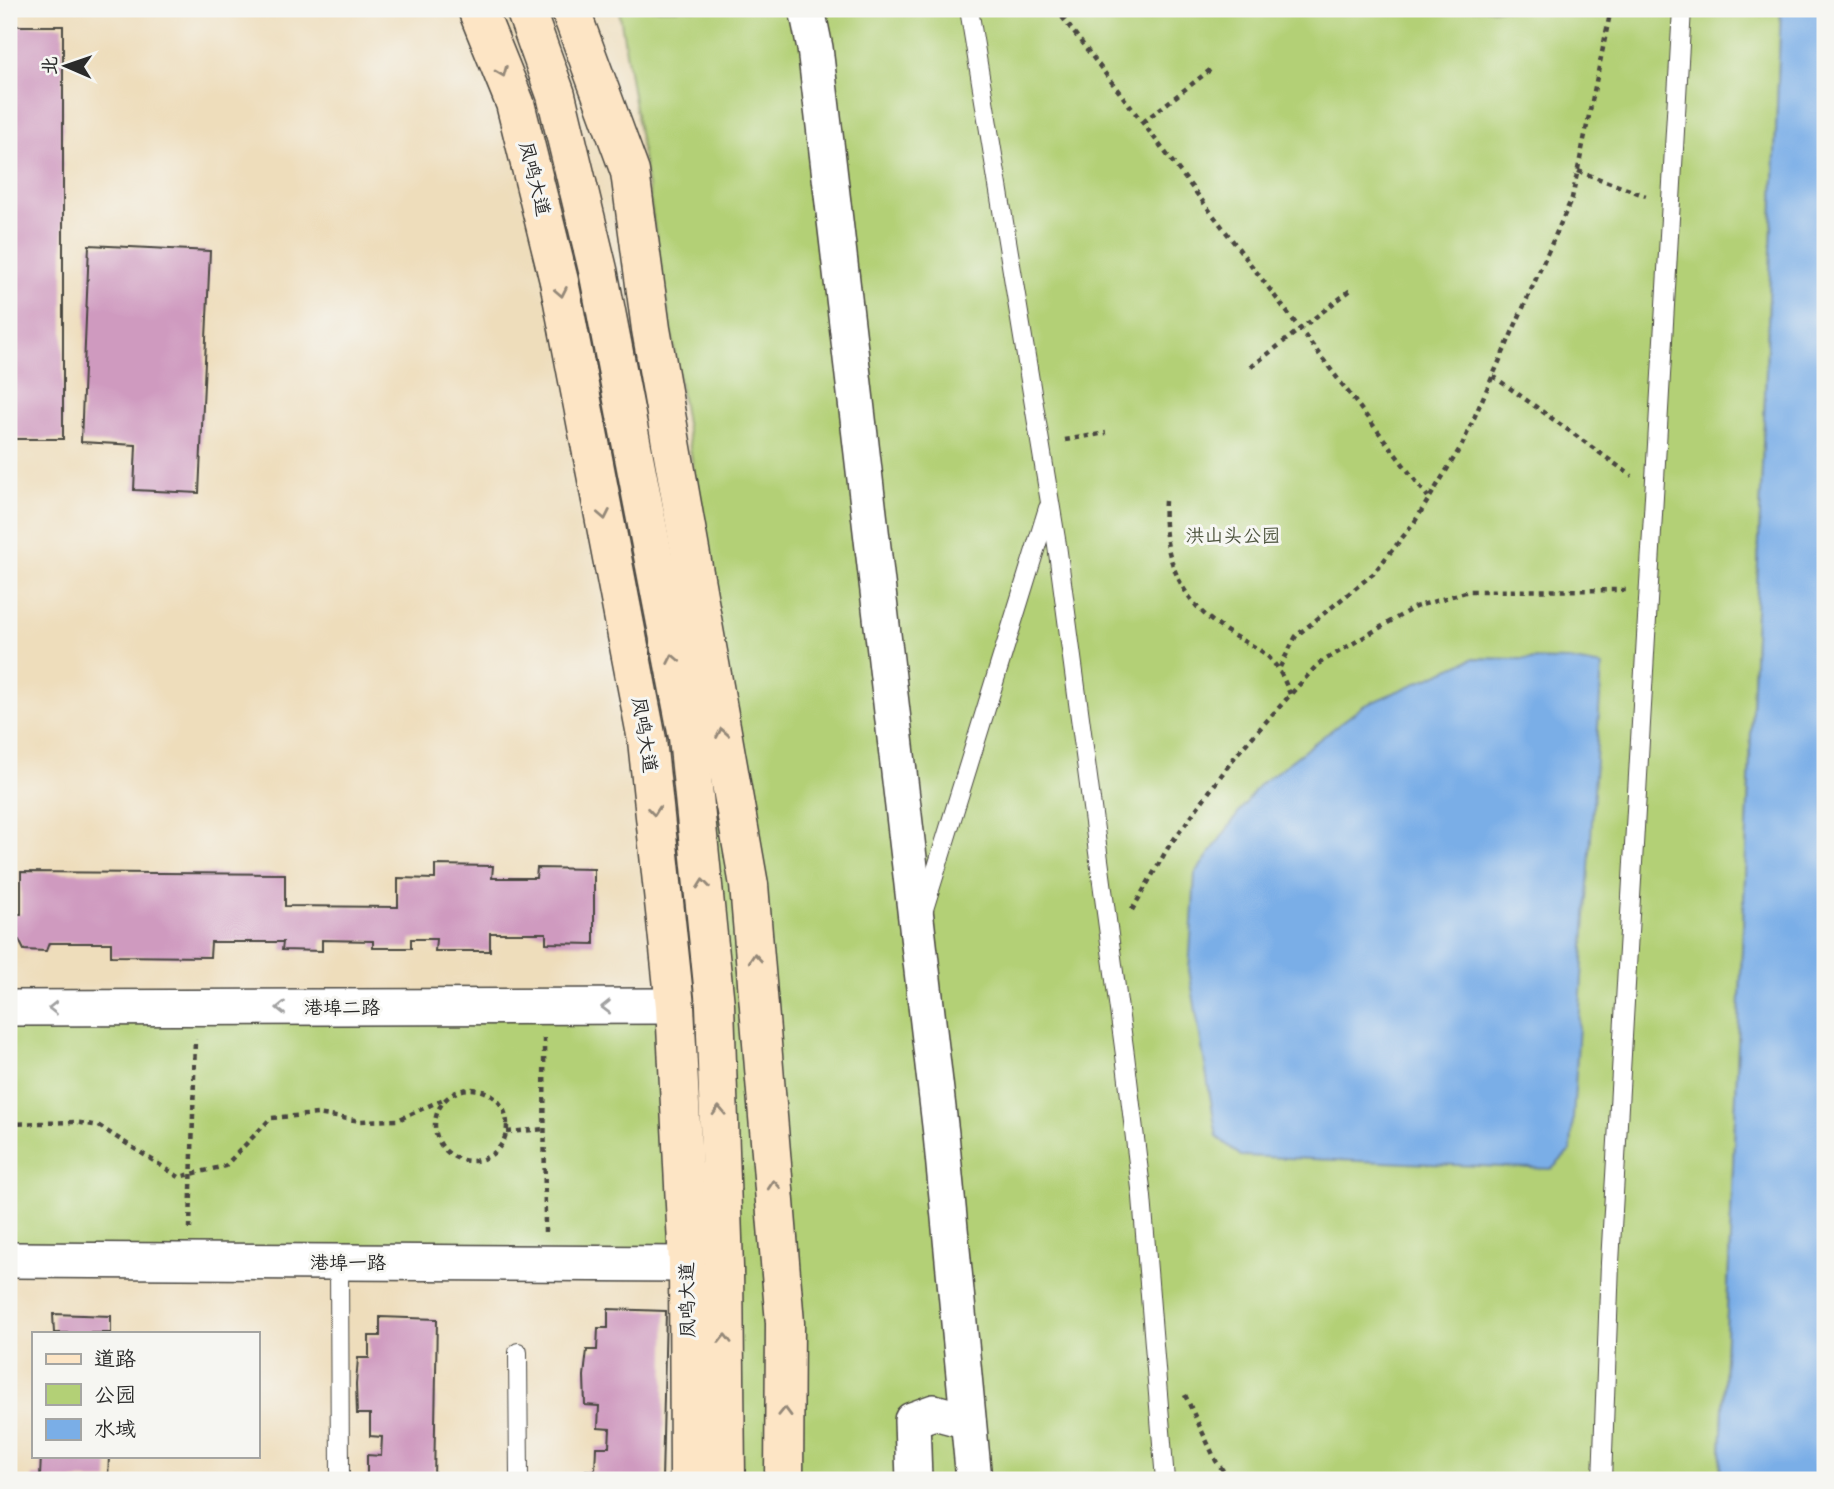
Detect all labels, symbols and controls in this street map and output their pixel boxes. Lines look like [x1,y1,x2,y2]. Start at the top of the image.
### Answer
north arrow [32,32,102,102]
text: 北 [39,56,62,75]
one-way arrow [494,65,508,77]
street label: 凤鸣大道 [514,139,554,219]
one-way arrow [552,286,567,298]
one-way arrow [595,509,610,521]
park label: 洪山头公园 [1185,525,1281,548]
one-way arrow [666,653,681,665]
street label: 凤鸣大道 [627,696,661,774]
one-way arrow [715,727,730,739]
one-way arrow [647,806,662,817]
one-way arrow [695,878,710,890]
one-way arrow [748,952,763,963]
street label: 港埠二路 [304,997,380,1020]
one-way arrow [601,999,611,1015]
one-way arrow [48,1000,58,1016]
one-way arrow [275,1000,286,1016]
one-way arrow [711,1105,726,1116]
one-way arrow [767,1179,782,1190]
street label: 港埠一路 [310,1252,386,1275]
street label: 凤鸣大道 [676,1262,700,1338]
legend [32,1332,259,1458]
one-way arrow [717,1333,733,1343]
text: 道路 [94,1347,136,1372]
text: 公园 [94,1383,136,1408]
one-way arrow [777,1406,792,1417]
text: 水域 [94,1417,136,1442]

